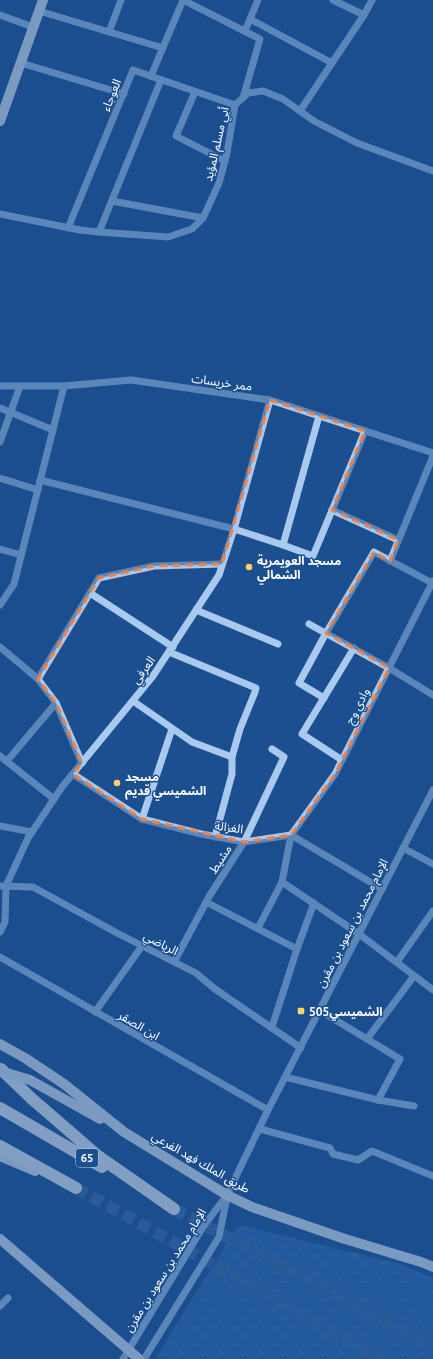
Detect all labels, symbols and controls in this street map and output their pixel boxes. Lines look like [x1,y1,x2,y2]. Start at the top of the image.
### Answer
street label: العوجاء [99,77,124,113]
street label: أبي مسلم المؤيد [201,105,235,183]
street label: ممر خريسات [191,371,253,394]
place label: مسجد العويمرية الشمالي [257,554,341,584]
marker: مسجد العويمرية الشمالي [244,562,254,572]
street label: العرفي [129,654,160,689]
street label: وادي وج [342,686,375,728]
place label: مسجد الشميسي قديم [125,770,206,800]
marker: مسجد الشميسي قديم [112,778,122,788]
street label: الغزالة [214,819,244,836]
street label: مشيط [206,842,235,876]
street label: الإمام محمد بن سعود بن مقرن [314,856,393,991]
street label: الرياضي [140,929,181,961]
place label: الشميسي505 [309,1005,383,1021]
marker: الشميسي505 [296,1006,306,1016]
street label: ابن الصقر [115,1007,162,1043]
street label: طريق الملك فهد الفرعي [148,1129,252,1199]
road number: 65 [76,1149,98,1167]
street label: الإمام محمد بن سعود بن مقرن [122,1206,211,1336]

